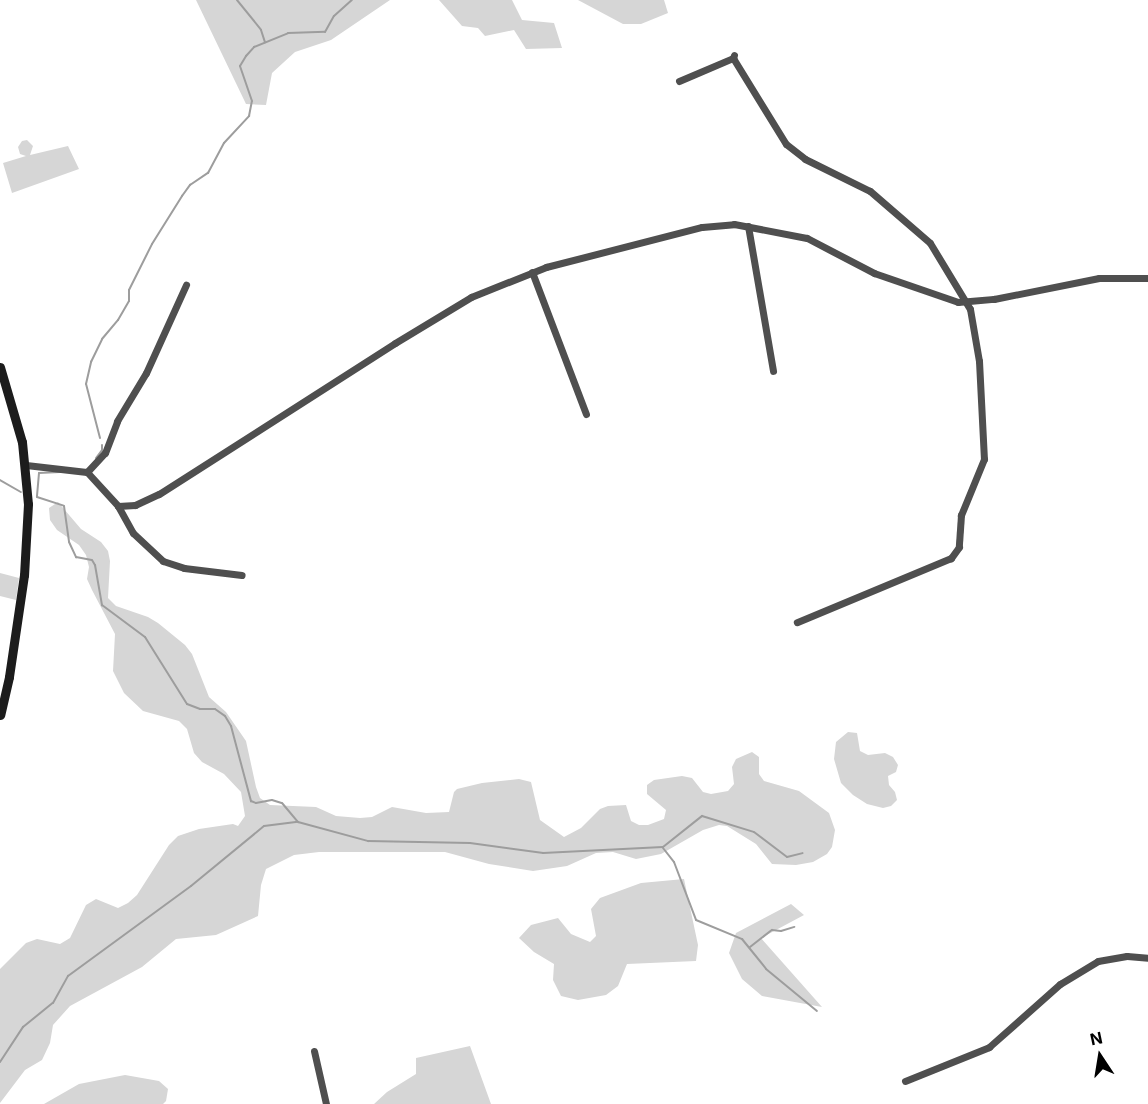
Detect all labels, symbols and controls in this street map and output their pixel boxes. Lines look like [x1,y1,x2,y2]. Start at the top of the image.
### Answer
north arrow [1070,1026,1130,1086]
text: N [1088,1027,1104,1049]

